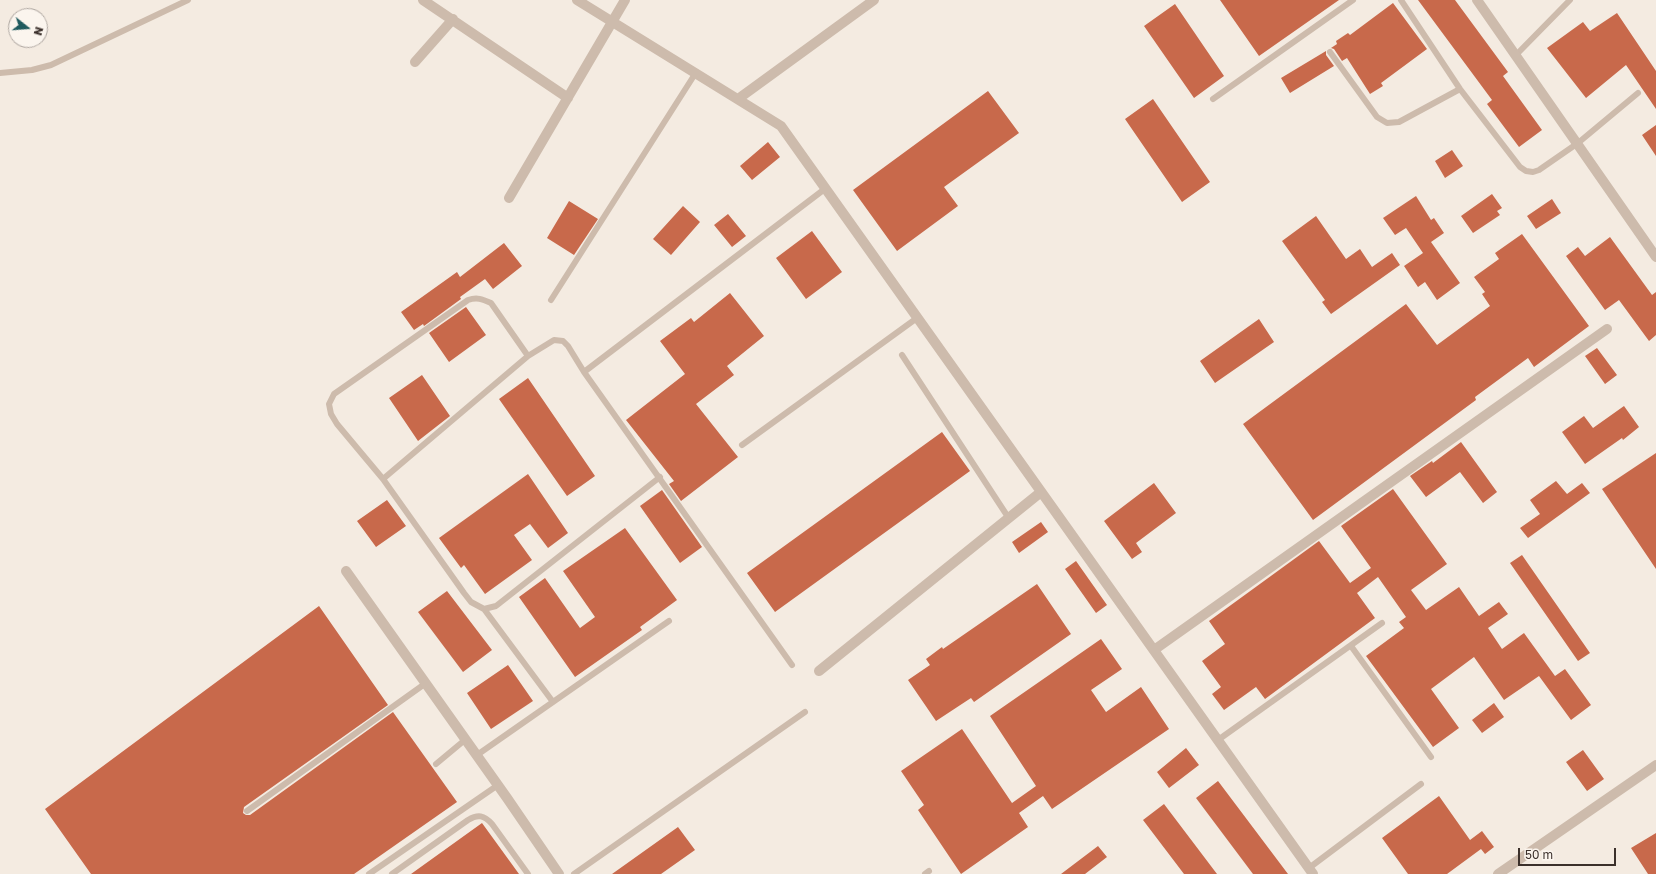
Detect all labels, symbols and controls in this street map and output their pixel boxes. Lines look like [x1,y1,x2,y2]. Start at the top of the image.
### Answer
north arrow [8,8,48,48]
text: N [32,25,46,37]
scale bar [1520,840,1618,866]
text: 50 m [1525,847,1553,862]

